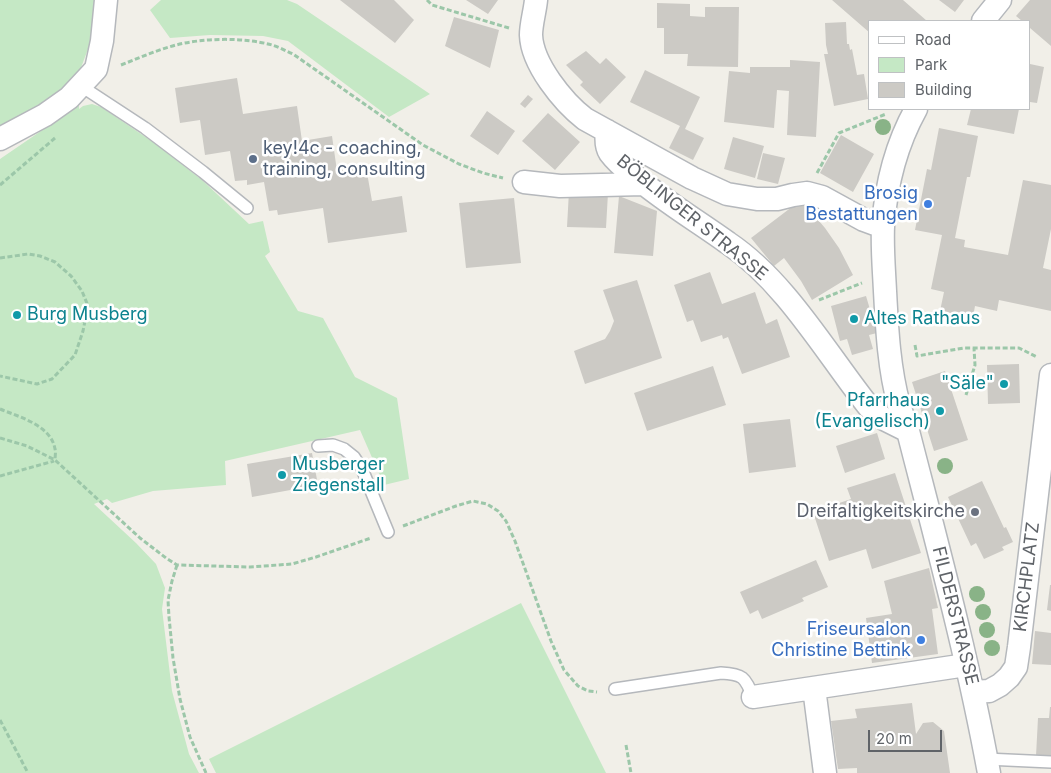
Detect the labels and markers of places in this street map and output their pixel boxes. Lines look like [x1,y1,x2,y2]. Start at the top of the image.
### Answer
place label: key!4c - coaching, training, consulting [263,138,425,180]
marker: key!4c - coaching, training, consulting [247,153,259,165]
place label: Brosig Bestattungen [805,183,918,225]
marker: Brosig Bestattungen [922,198,934,210]
place label: Burg Musberg [27,304,147,326]
place label: Altes Rathaus [864,308,980,330]
marker: Burg Musberg [11,309,23,321]
marker: Altes Rathaus [848,313,860,325]
place label: "Säle" [941,373,994,395]
marker: "Säle" [998,378,1010,390]
place label: Pfarrhaus (Evangelisch) [815,390,930,432]
marker: Pfarrhaus (Evangelisch) [934,405,946,417]
place label: Musberger Ziegenstall [292,454,385,496]
marker: Musberger Ziegenstall [276,469,288,481]
place label: Dreifaltigkeitskirche [797,501,965,523]
marker: Dreifaltigkeitskirche [969,506,981,518]
place label: Friseursalon Christine Bettink [771,619,911,662]
marker: Friseursalon Christine Bettink [915,634,927,646]

